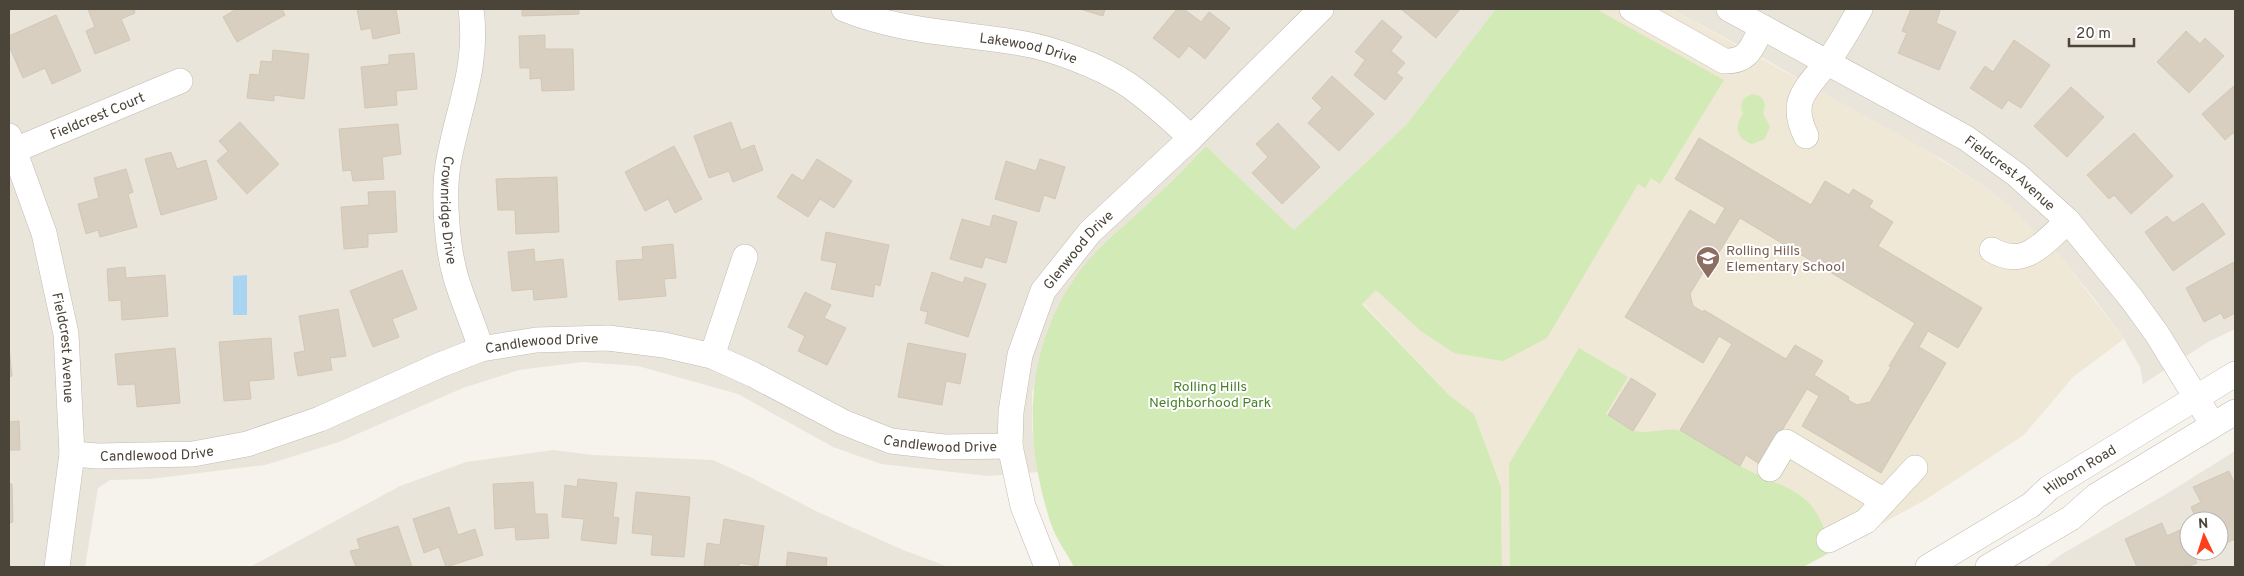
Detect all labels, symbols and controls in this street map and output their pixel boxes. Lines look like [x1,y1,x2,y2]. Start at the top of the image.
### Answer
scale bar [2069,15,2134,47]
text: 20 m [2076,25,2111,44]
street label: Lakewood Drive [978,30,1079,69]
street label: Fieldcrest Court [48,90,148,144]
street label: Fieldcrest Avenue [1961,133,2058,215]
street label: Crownridge Drive [436,154,459,266]
street label: Glenwood Drive [1040,207,1118,293]
place label: Rolling Hills Elementary School [1726,243,1845,276]
school or university icon: Rolling Hills Elementary School [1695,245,1721,279]
street label: Fieldcrest Avenue [47,291,76,404]
street label: Candlewood Drive [484,331,599,358]
park label: Rolling Hills Neighborhood Park [1149,379,1271,412]
street label: Candlewood Drive [880,432,997,457]
street label: Hilborn Road [2041,442,2120,499]
street label: Candlewood Drive [100,443,215,466]
north arrow [2179,511,2229,561]
text: N [2198,516,2209,533]

